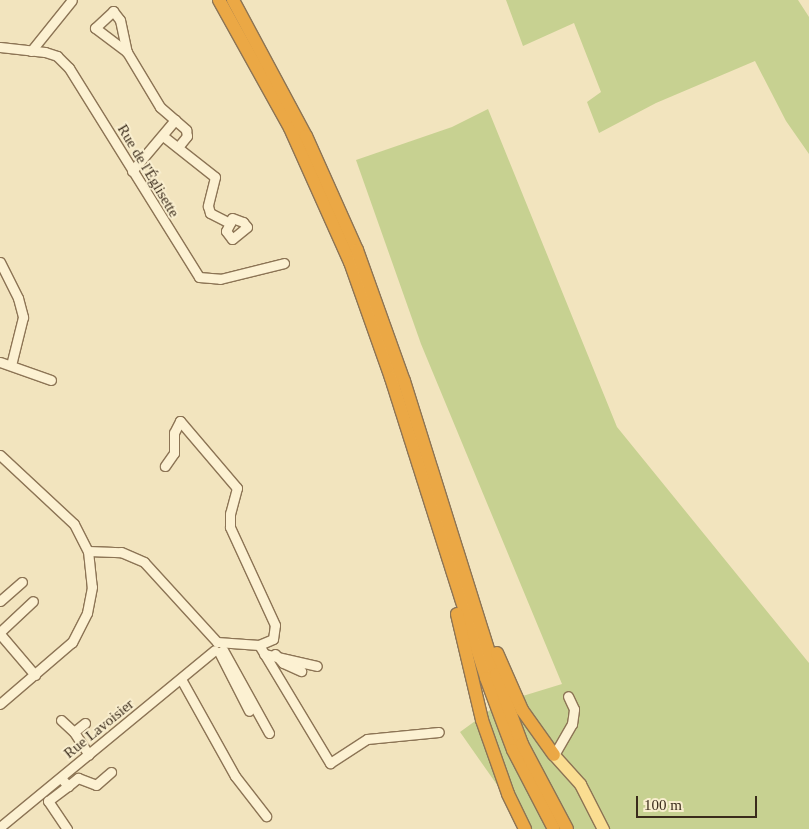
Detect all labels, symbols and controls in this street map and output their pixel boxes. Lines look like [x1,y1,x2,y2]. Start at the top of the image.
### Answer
street label: Rue de l'Églisette [113,121,183,221]
street label: Rue Lavoisier [60,695,138,763]
scale bar [639,786,760,818]
text: 100 m [644,797,682,813]

